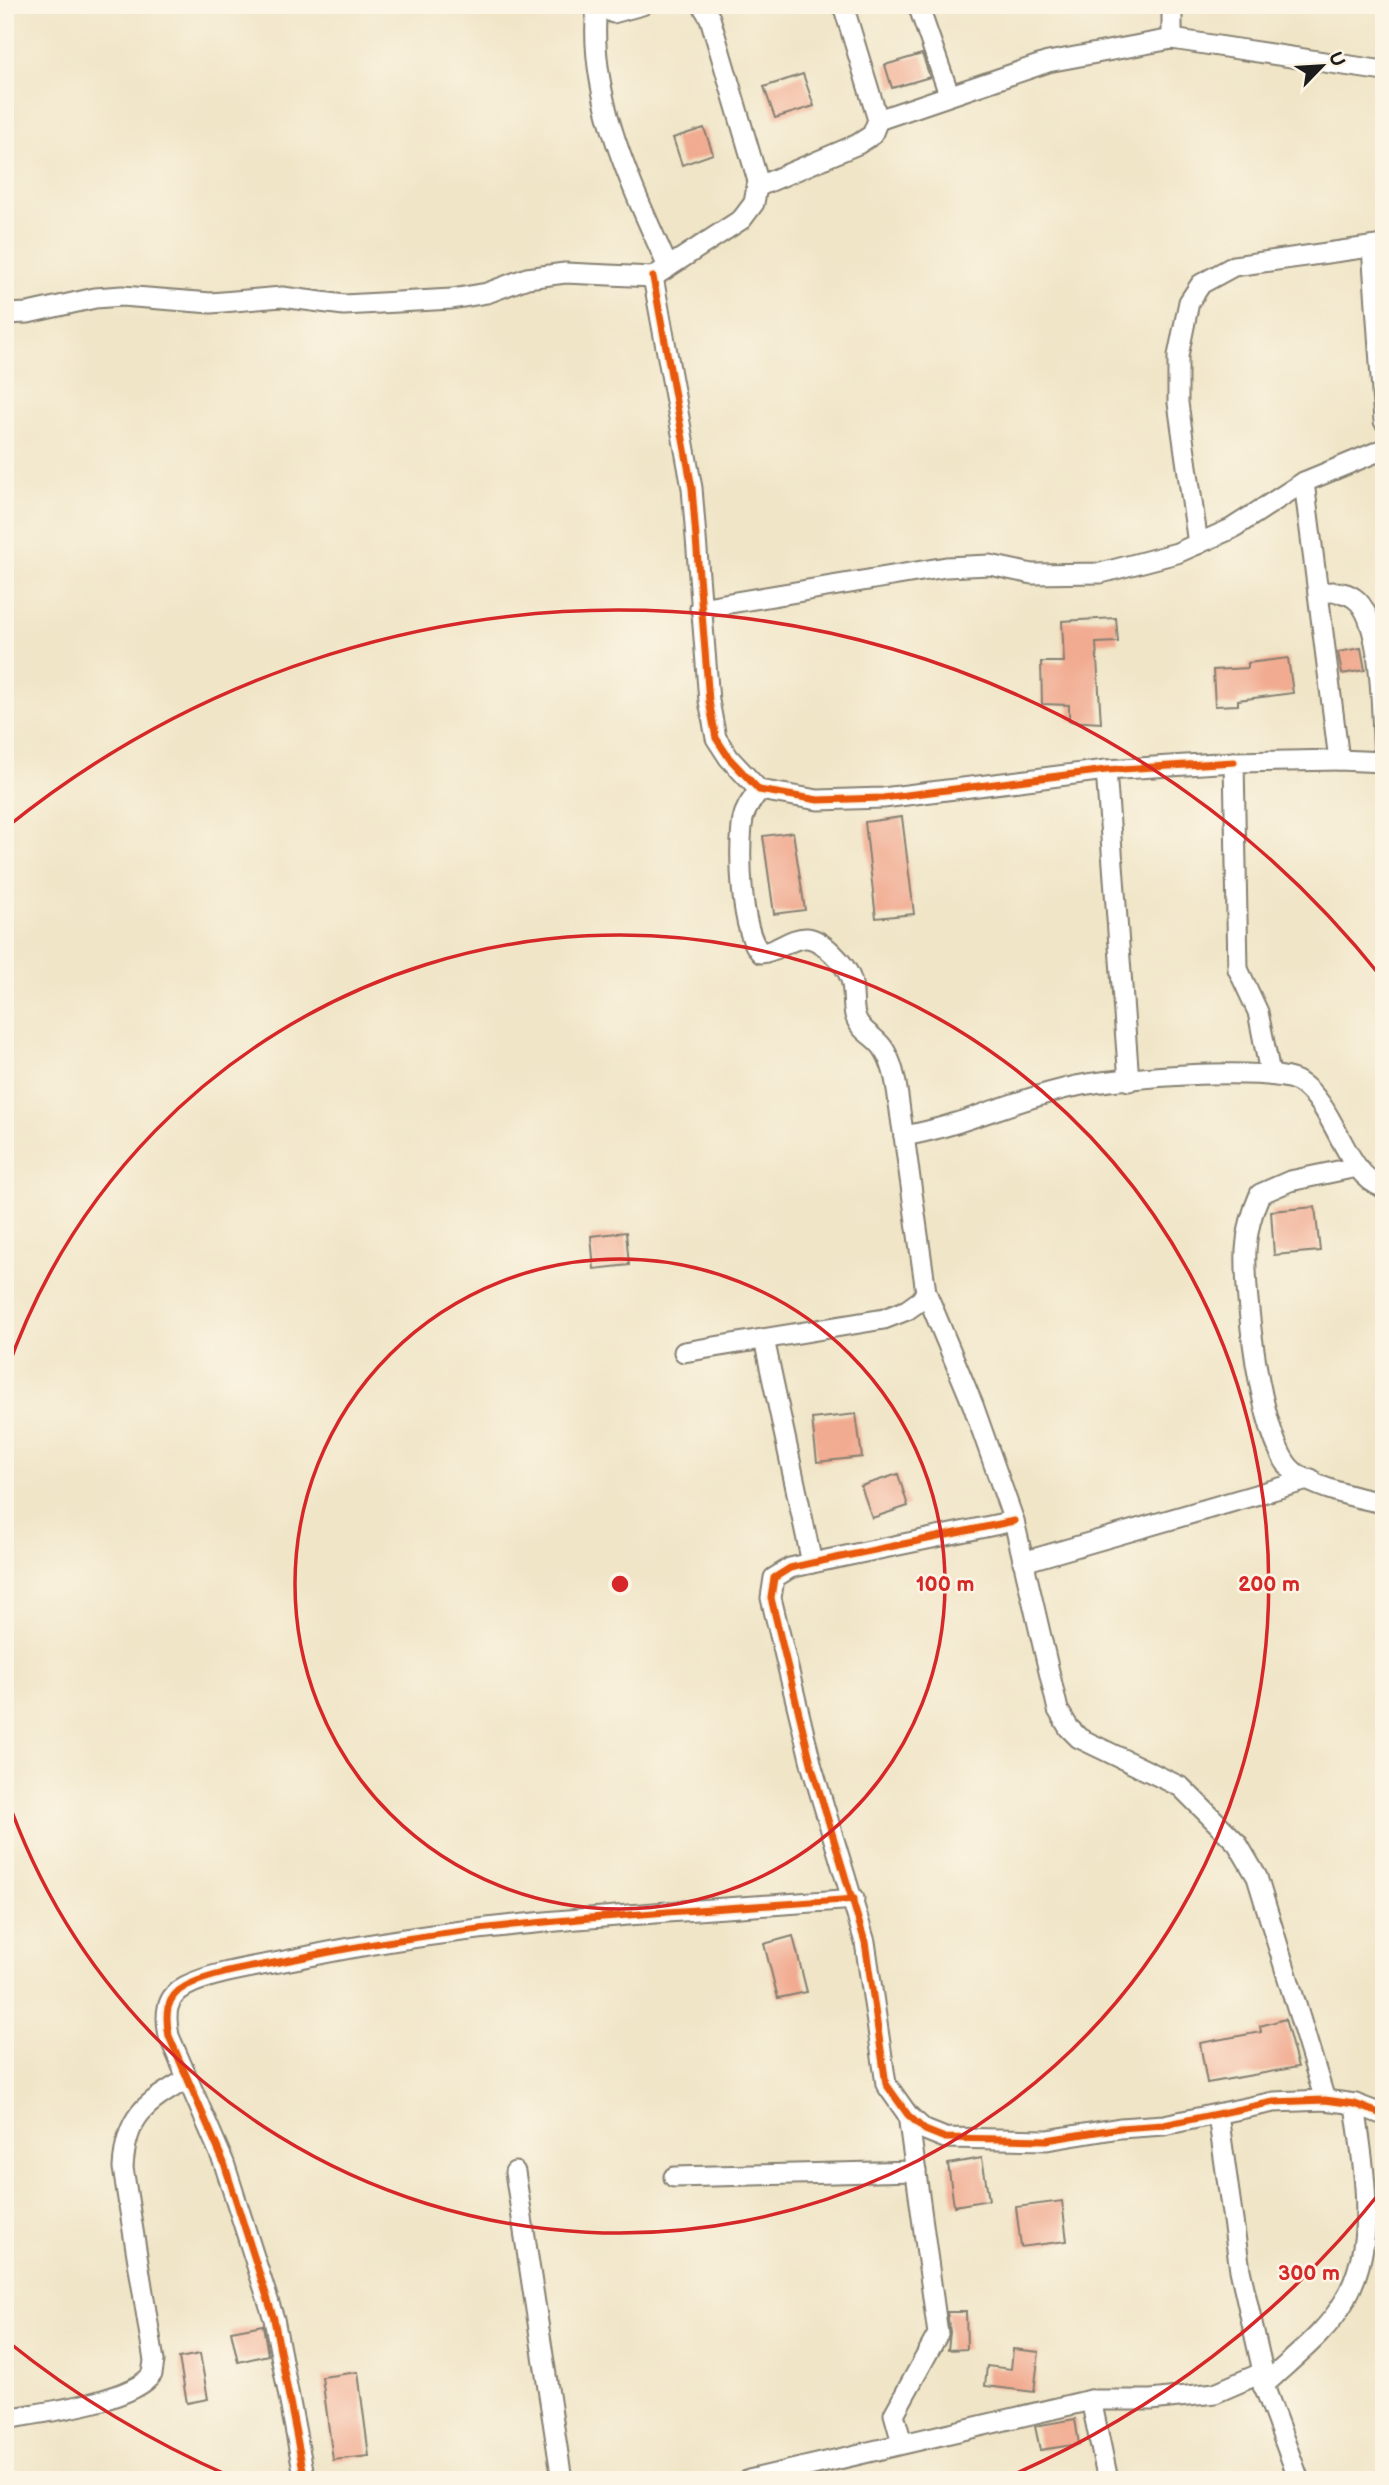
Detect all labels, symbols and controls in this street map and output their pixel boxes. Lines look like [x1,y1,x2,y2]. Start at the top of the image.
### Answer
north arrow [1288,32,1358,102]
text: U [1323,48,1349,70]
centre of rings [608,1572,632,1596]
text: 100 m [916,1572,974,1597]
text: 200 m [1238,1572,1300,1597]
text: 300 m [1278,2261,1340,2286]

